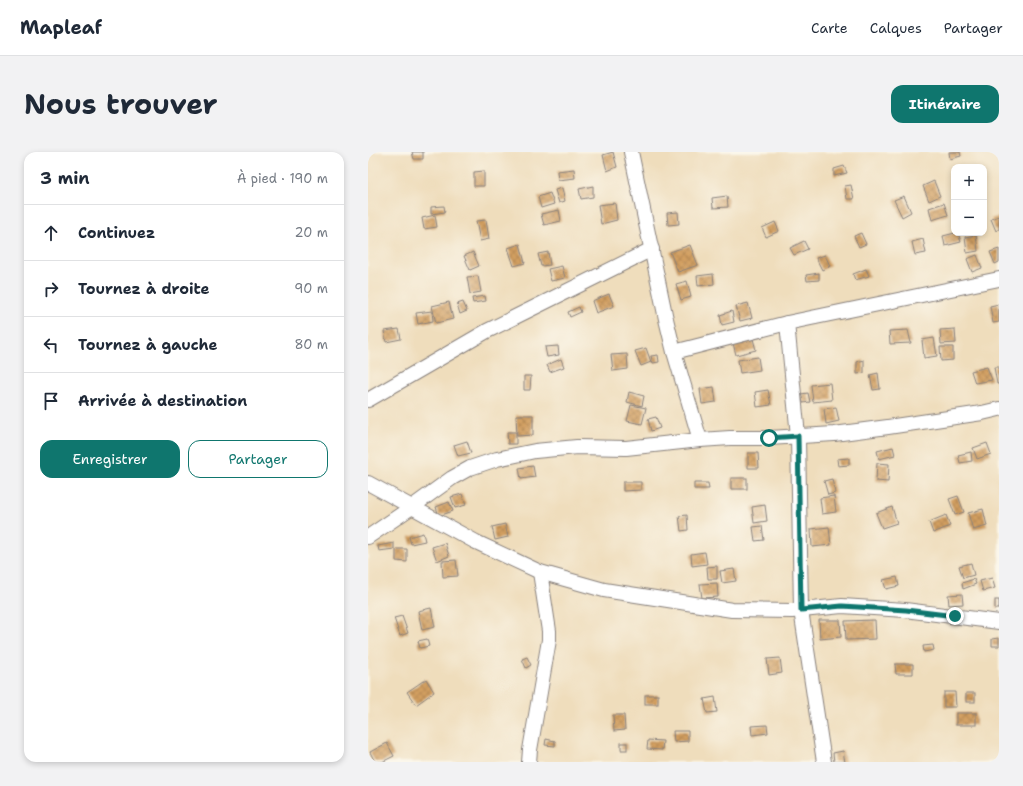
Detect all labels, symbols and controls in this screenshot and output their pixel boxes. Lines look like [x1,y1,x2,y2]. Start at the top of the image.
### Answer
text: Mapleaf [20,15,102,40]
text: Carte [811,19,848,37]
text: Calques [870,19,922,37]
text: Partager [944,19,1003,37]
text: Nous trouver [24,85,218,123]
button: Itinéraire [891,85,999,123]
map controls [951,164,987,236]
button: + [951,164,987,200]
text: 3 min [40,167,90,189]
text: À pied · 190 m [237,170,328,187]
button: − [951,200,987,236]
icon: ahead [40,222,62,244]
text: Continuez [78,223,155,243]
text: 20 m [295,224,328,241]
icon: right [40,278,62,300]
text: Tournez à droite [78,279,210,299]
text: 90 m [294,280,328,297]
icon: left [40,334,62,356]
text: Tournez à gauche [78,335,218,355]
text: 80 m [294,336,328,353]
icon: arrive [40,390,62,412]
text: Arrivée à destination [78,391,247,411]
route start [760,429,778,447]
button: Enregistrer [40,440,180,478]
button: Partager [188,440,328,478]
route end [946,607,964,625]

